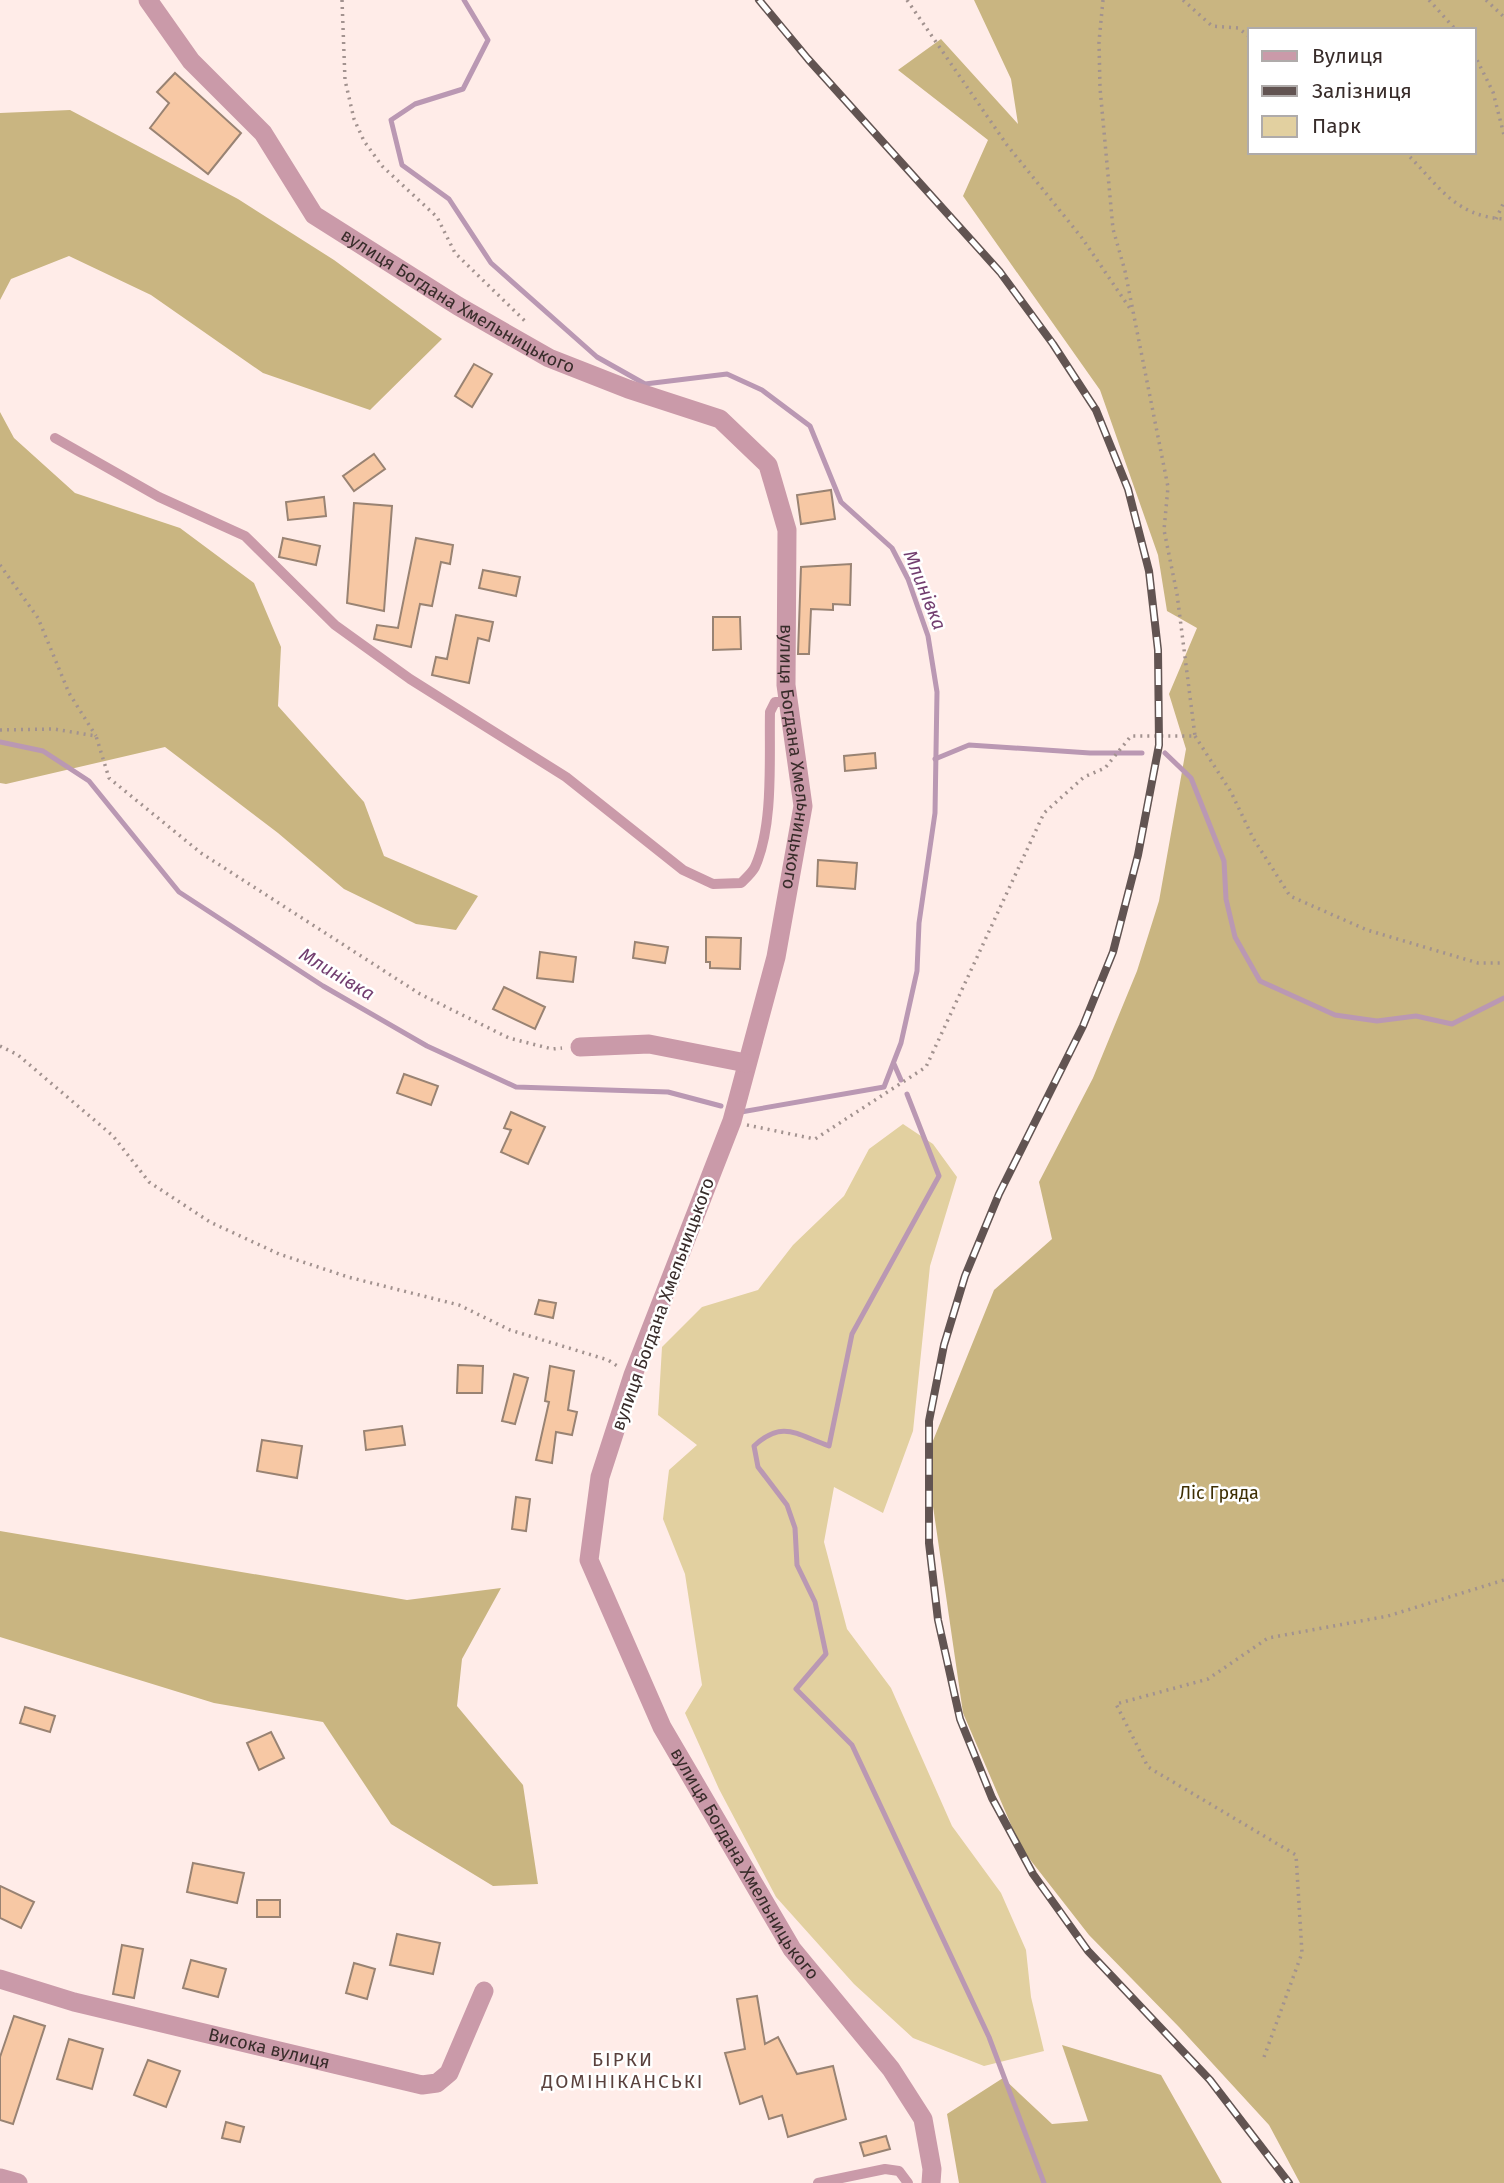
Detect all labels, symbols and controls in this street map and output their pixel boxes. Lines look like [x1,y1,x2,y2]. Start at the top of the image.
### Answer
legend [1248,28,1476,154]
text: Вулиця [1312,43,1383,69]
text: Залізниця [1312,78,1412,104]
text: Парк [1312,113,1361,139]
street label: вулиця Богдана Хмельницького [337,224,578,378]
water label: Млинівка [899,547,951,633]
street label: вулиця Богдана Хмельницького [775,624,814,891]
water label: Млинівка [295,943,379,1005]
street label: вулиця Богдана Хмельницького [607,1174,719,1434]
park label: Ліс Гряда [1179,1482,1259,1504]
street label: вулиця Богдана Хмельницького [666,1744,824,1984]
street label: Висока вулиця [206,2023,332,2074]
district label: БІРКИ ДОМІНІКАНСЬКІ [541,2048,704,2093]

